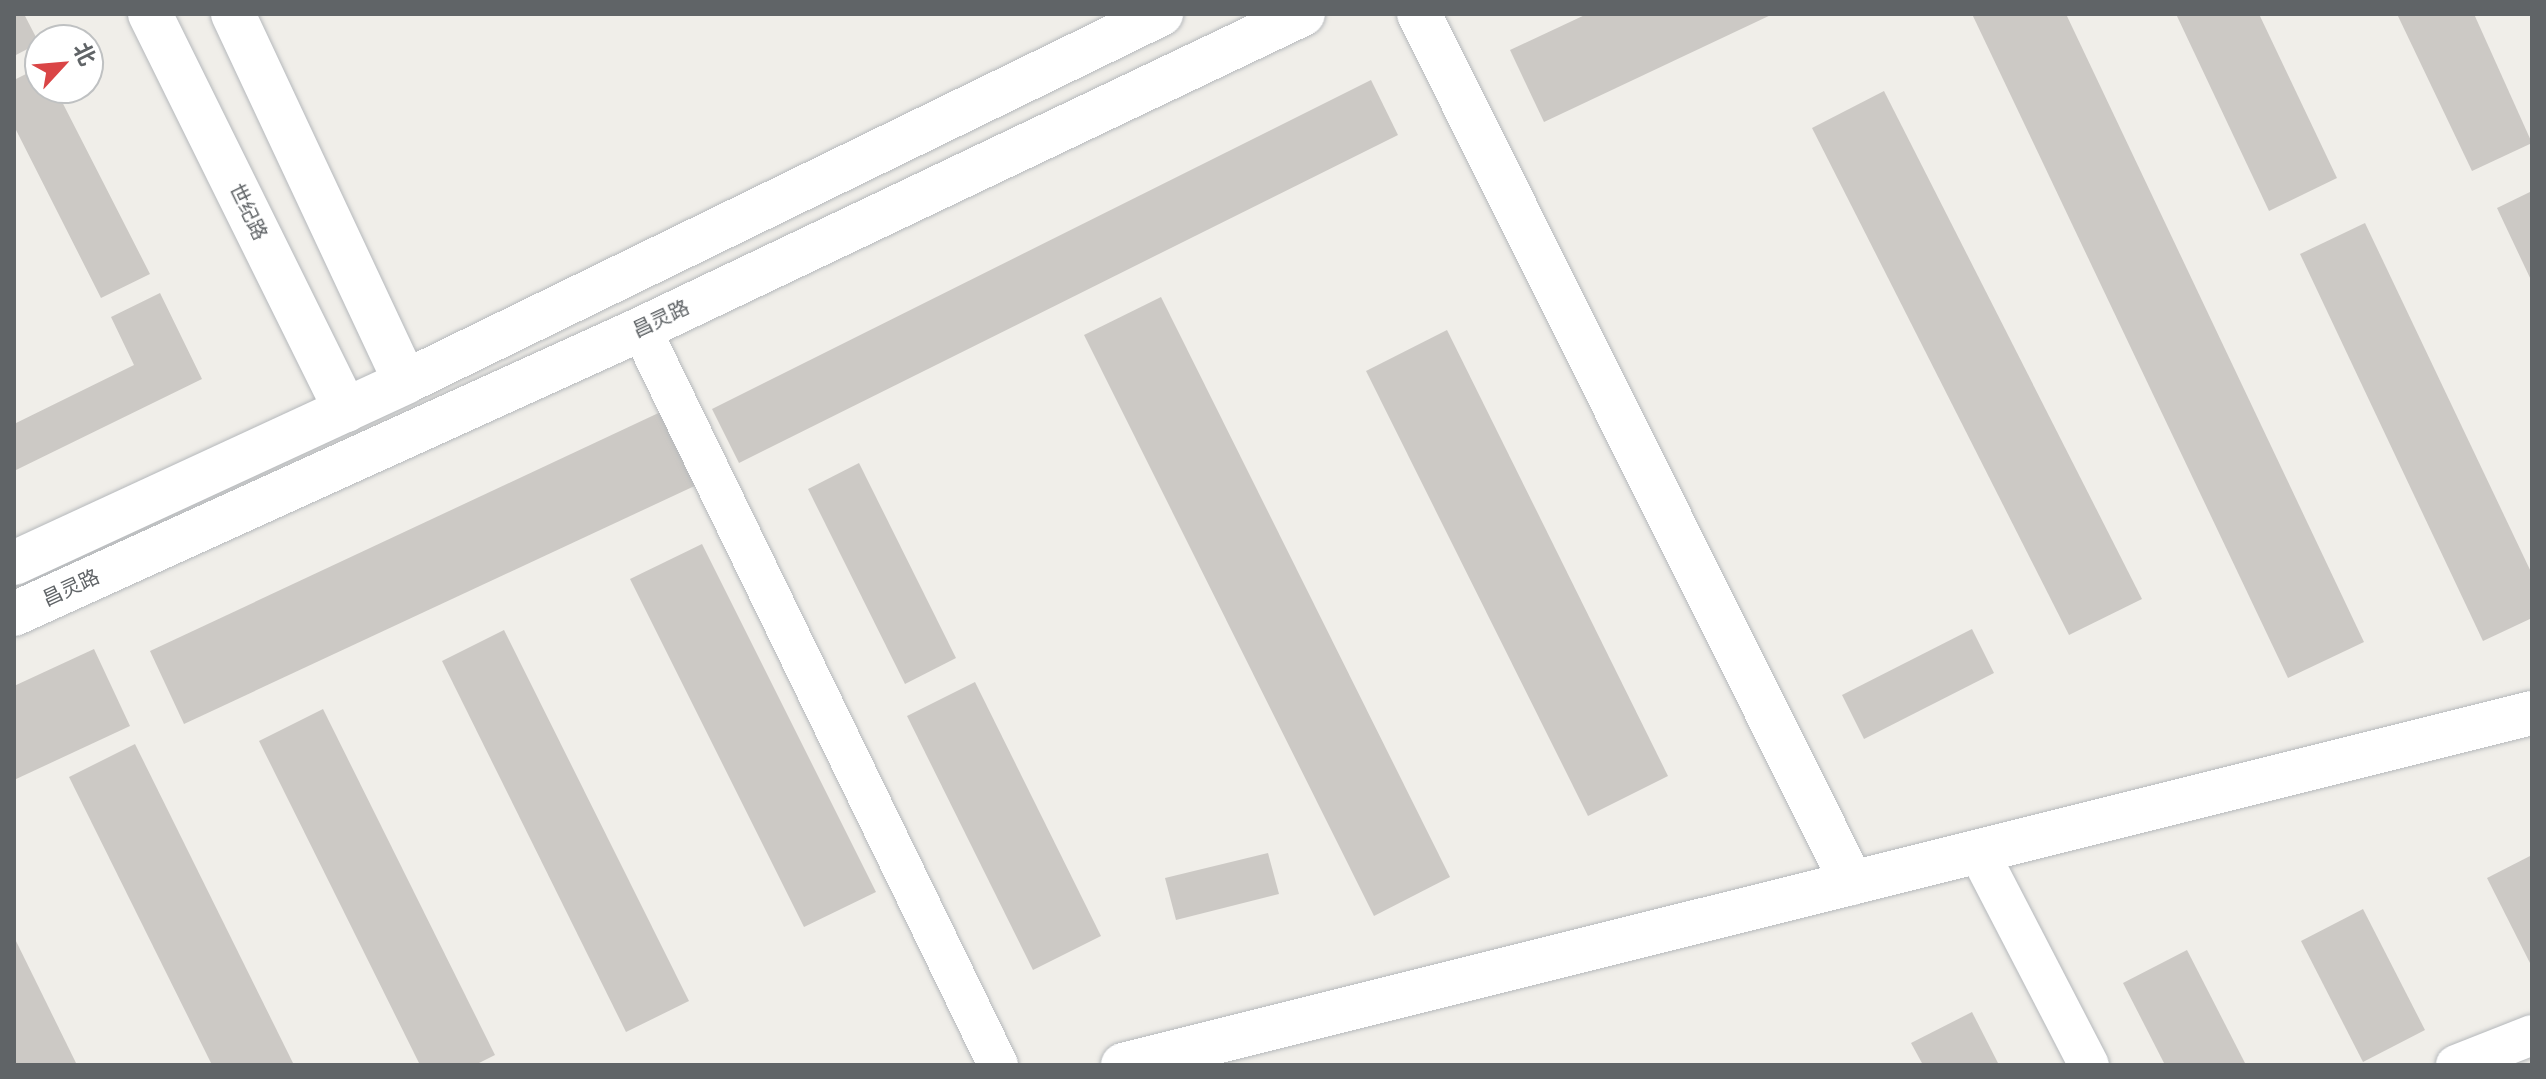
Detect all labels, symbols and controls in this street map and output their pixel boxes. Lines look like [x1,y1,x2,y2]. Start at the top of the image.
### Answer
north arrow [24,24,104,104]
text: 北 [67,38,101,70]
street label: 世纪路 [224,180,272,244]
street label: 昌灵路 [629,295,693,343]
street label: 昌灵路 [39,564,103,612]

